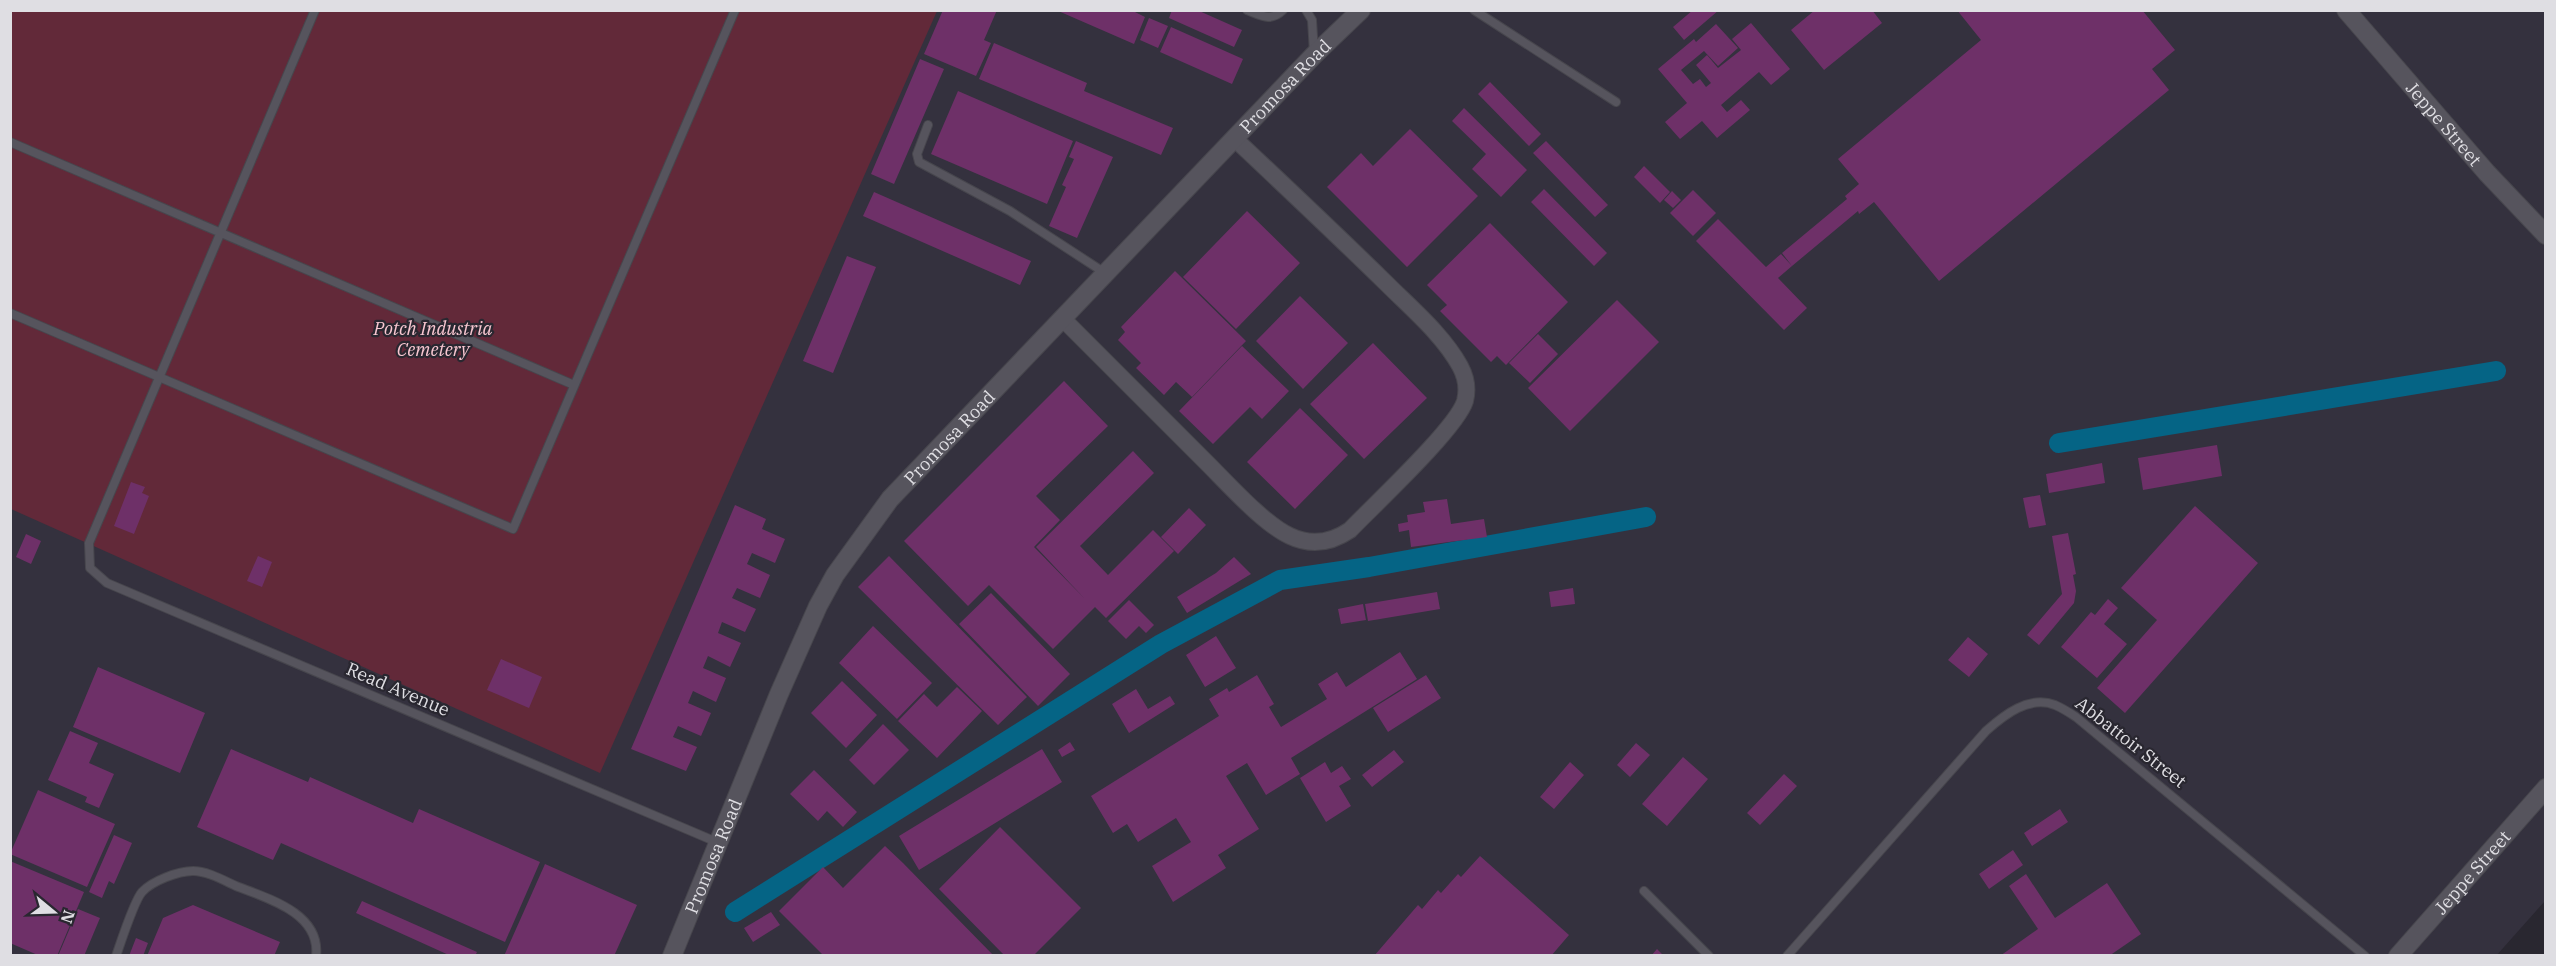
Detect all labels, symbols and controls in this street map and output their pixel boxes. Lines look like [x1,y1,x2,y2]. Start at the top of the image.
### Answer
street label: Promosa Road [1234,34,1336,138]
street label: Jeppe Street [2401,76,2487,170]
park label: Potch Industria Cemetery [373,317,493,361]
street label: Promosa Road [899,385,1000,489]
street label: Read Avenue [343,657,453,721]
street label: Abbattoir Street [2071,691,2191,793]
street label: Promosa Road [679,795,747,917]
street label: Jeppe Street [2429,825,2515,919]
north arrow [24,882,84,942]
text: N [57,908,80,926]

